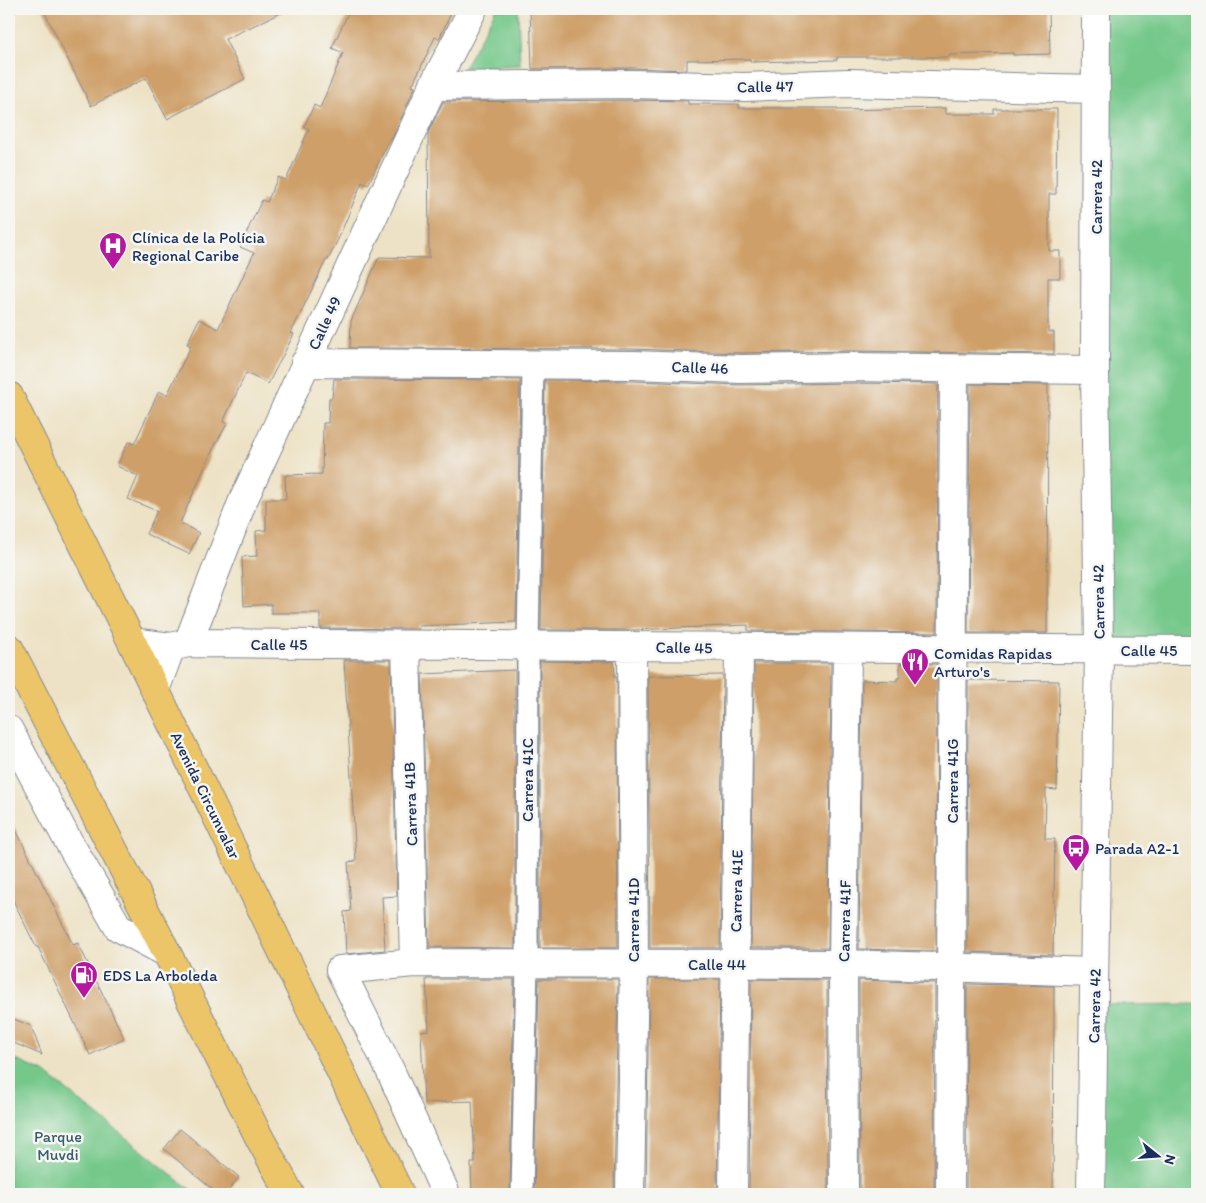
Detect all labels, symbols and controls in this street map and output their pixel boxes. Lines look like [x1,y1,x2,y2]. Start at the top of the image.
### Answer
street label: Calle 47 [737,77,793,96]
street label: Carrera 42 [1087,159,1106,234]
place label: Clínica de la Polícia Regional Caribe [132,228,266,265]
hospital icon: Clínica de la Polícia Regional Caribe [98,231,128,270]
street label: Calle 49 [304,293,345,353]
street label: Calle 46 [671,357,729,378]
street label: Carrera 42 [1088,564,1109,640]
street label: Calle 45 [251,635,307,654]
street label: Calle 45 [655,638,713,657]
street label: Calle 45 [1121,641,1177,660]
place label: Comidas Rapidas Arturo's [934,644,1052,681]
restaurant icon: Comidas Rapidas Arturo's [900,647,930,686]
street label: Avenida Circunvalar [167,729,245,862]
street label: Carrera 41C [518,738,537,822]
street label: Carrera 41G [943,739,962,823]
street label: Carrera 41B [400,762,421,846]
bus stop icon: Parada A2-1 [1061,833,1091,872]
place label: Parada A2-1 [1095,839,1180,858]
street label: Carrera 41E [726,849,747,933]
street label: Carrera 41D [624,877,643,962]
street label: Carrera 41F [834,879,855,962]
street label: Calle 44 [688,955,746,974]
fuel station icon: EDS La Arboleda [69,960,99,999]
place label: EDS La Arboleda [103,966,218,985]
street label: Carrera 42 [1084,968,1105,1044]
park label: Parque Muvdi [34,1127,82,1164]
north arrow [1134,1130,1184,1180]
text: N [1160,1153,1179,1167]

